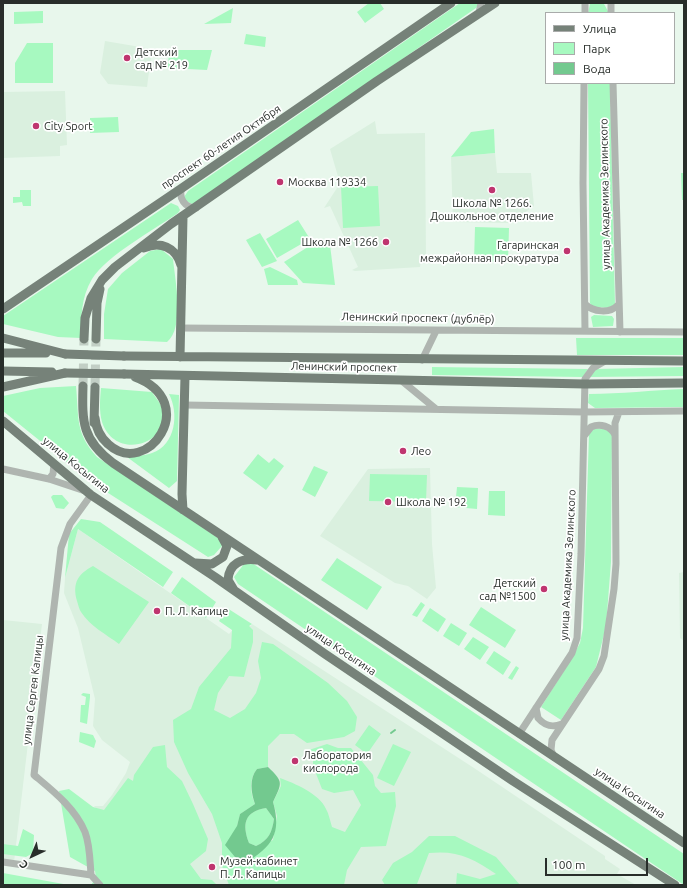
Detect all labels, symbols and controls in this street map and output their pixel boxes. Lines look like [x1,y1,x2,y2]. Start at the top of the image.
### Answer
legend [545,12,675,84]
text: Улица [583,22,616,35]
text: Парк [583,42,611,55]
place label: Детский сад № 219 [135,45,188,71]
marker: Детский сад № 219 [122,53,132,63]
text: Вода [583,62,611,75]
street label: проспект 60-летия Октября [159,102,283,192]
street label: улица Академика Зелинского [597,118,613,270]
place label: City Sport [44,119,93,133]
marker: City Sport [31,121,41,131]
place label: Москва 119334 [288,175,366,189]
marker: Москва 119334 [275,177,285,187]
marker: Школа № 1266. Дошкольное отделение [487,185,497,195]
place label: Школа № 1266. Дошкольное отделение [430,196,554,222]
place label: Школа № 1266 [301,235,378,249]
marker: Школа № 1266 [381,237,391,247]
place label: Гагаринская межрайонная прокуратура [420,238,559,264]
marker: Гагаринская межрайонная прокуратура [562,246,572,256]
street label: Ленинский проспект (дублёр) [341,310,495,326]
street label: Ленинский проспект [291,359,397,375]
street label: улица Косыгина [40,434,112,496]
place label: Лео [411,444,431,458]
marker: Лео [398,446,408,456]
street label: улица Академика Зелинского [557,489,579,641]
place label: Школа № 192 [396,495,466,509]
marker: Школа № 192 [383,497,393,507]
place label: Детский сад №1500 [479,576,536,602]
marker: Детский сад №1500 [539,584,549,594]
place label: П. Л. Капице [165,604,228,618]
marker: П. Л. Капице [152,606,162,616]
street label: улица Косыгина [303,622,379,678]
street label: улица Сергея Капицы [20,634,46,746]
place label: Лаборатория кислорода [303,748,371,774]
marker: Лаборатория кислорода [290,756,300,766]
street label: улица Косыгина [592,765,668,821]
north arrow [12,836,52,876]
scale bar [547,850,650,876]
place label: Музей-кабинет П. Л. Капицы [220,854,298,880]
text: С [17,858,30,871]
text: 100 m [552,858,585,871]
marker: Музей-кабинет П. Л. Капицы [207,862,217,872]

